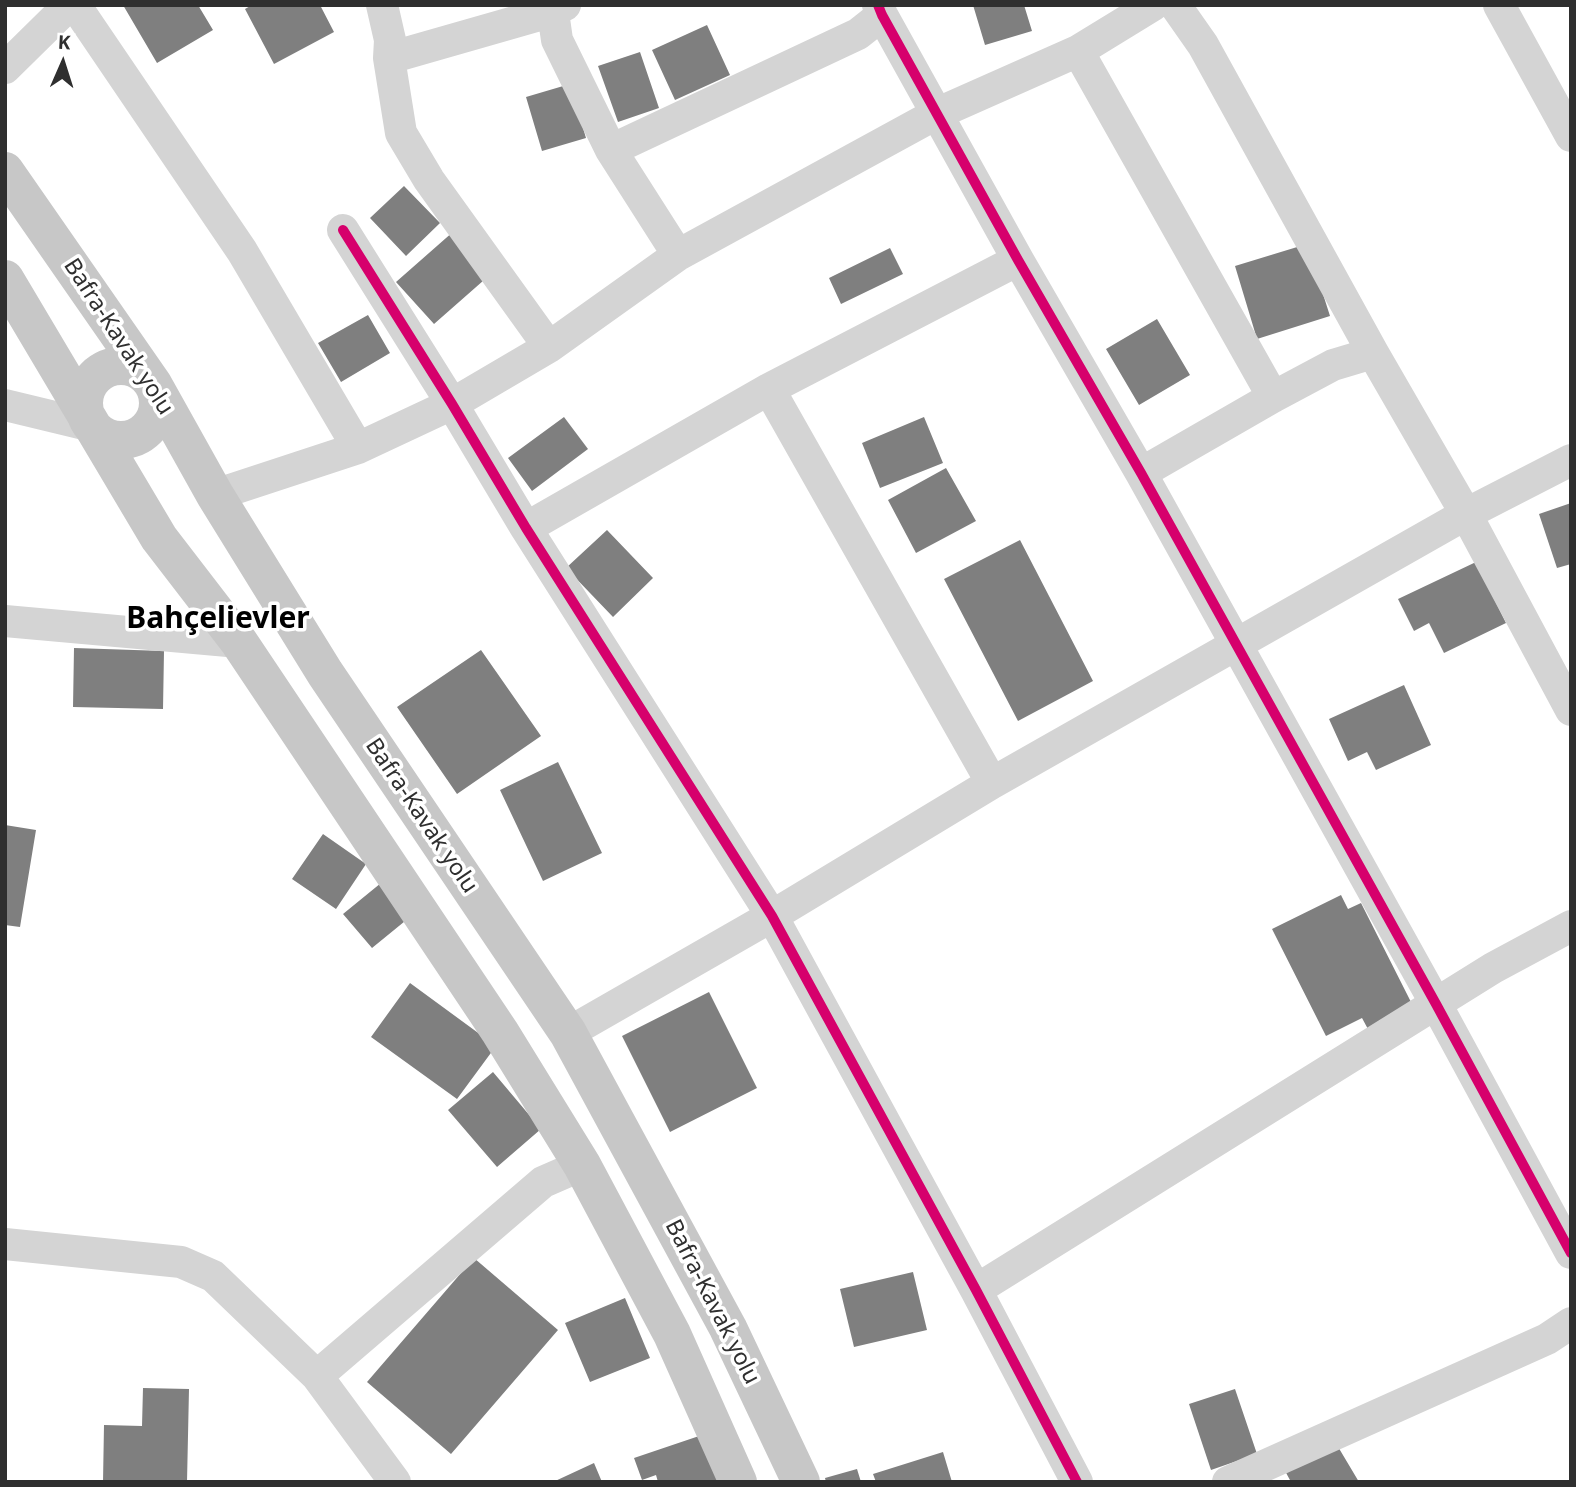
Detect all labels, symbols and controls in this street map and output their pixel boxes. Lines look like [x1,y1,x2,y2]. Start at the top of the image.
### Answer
north arrow [28,28,98,98]
text: K [57,29,71,55]
street label: Bafra-Kavak yolu [57,254,179,420]
district label: Bahçelievler [126,601,310,637]
street label: Bafra-Kavak yolu [359,733,483,899]
street label: Bafra-Kavak yolu [659,1215,765,1389]

